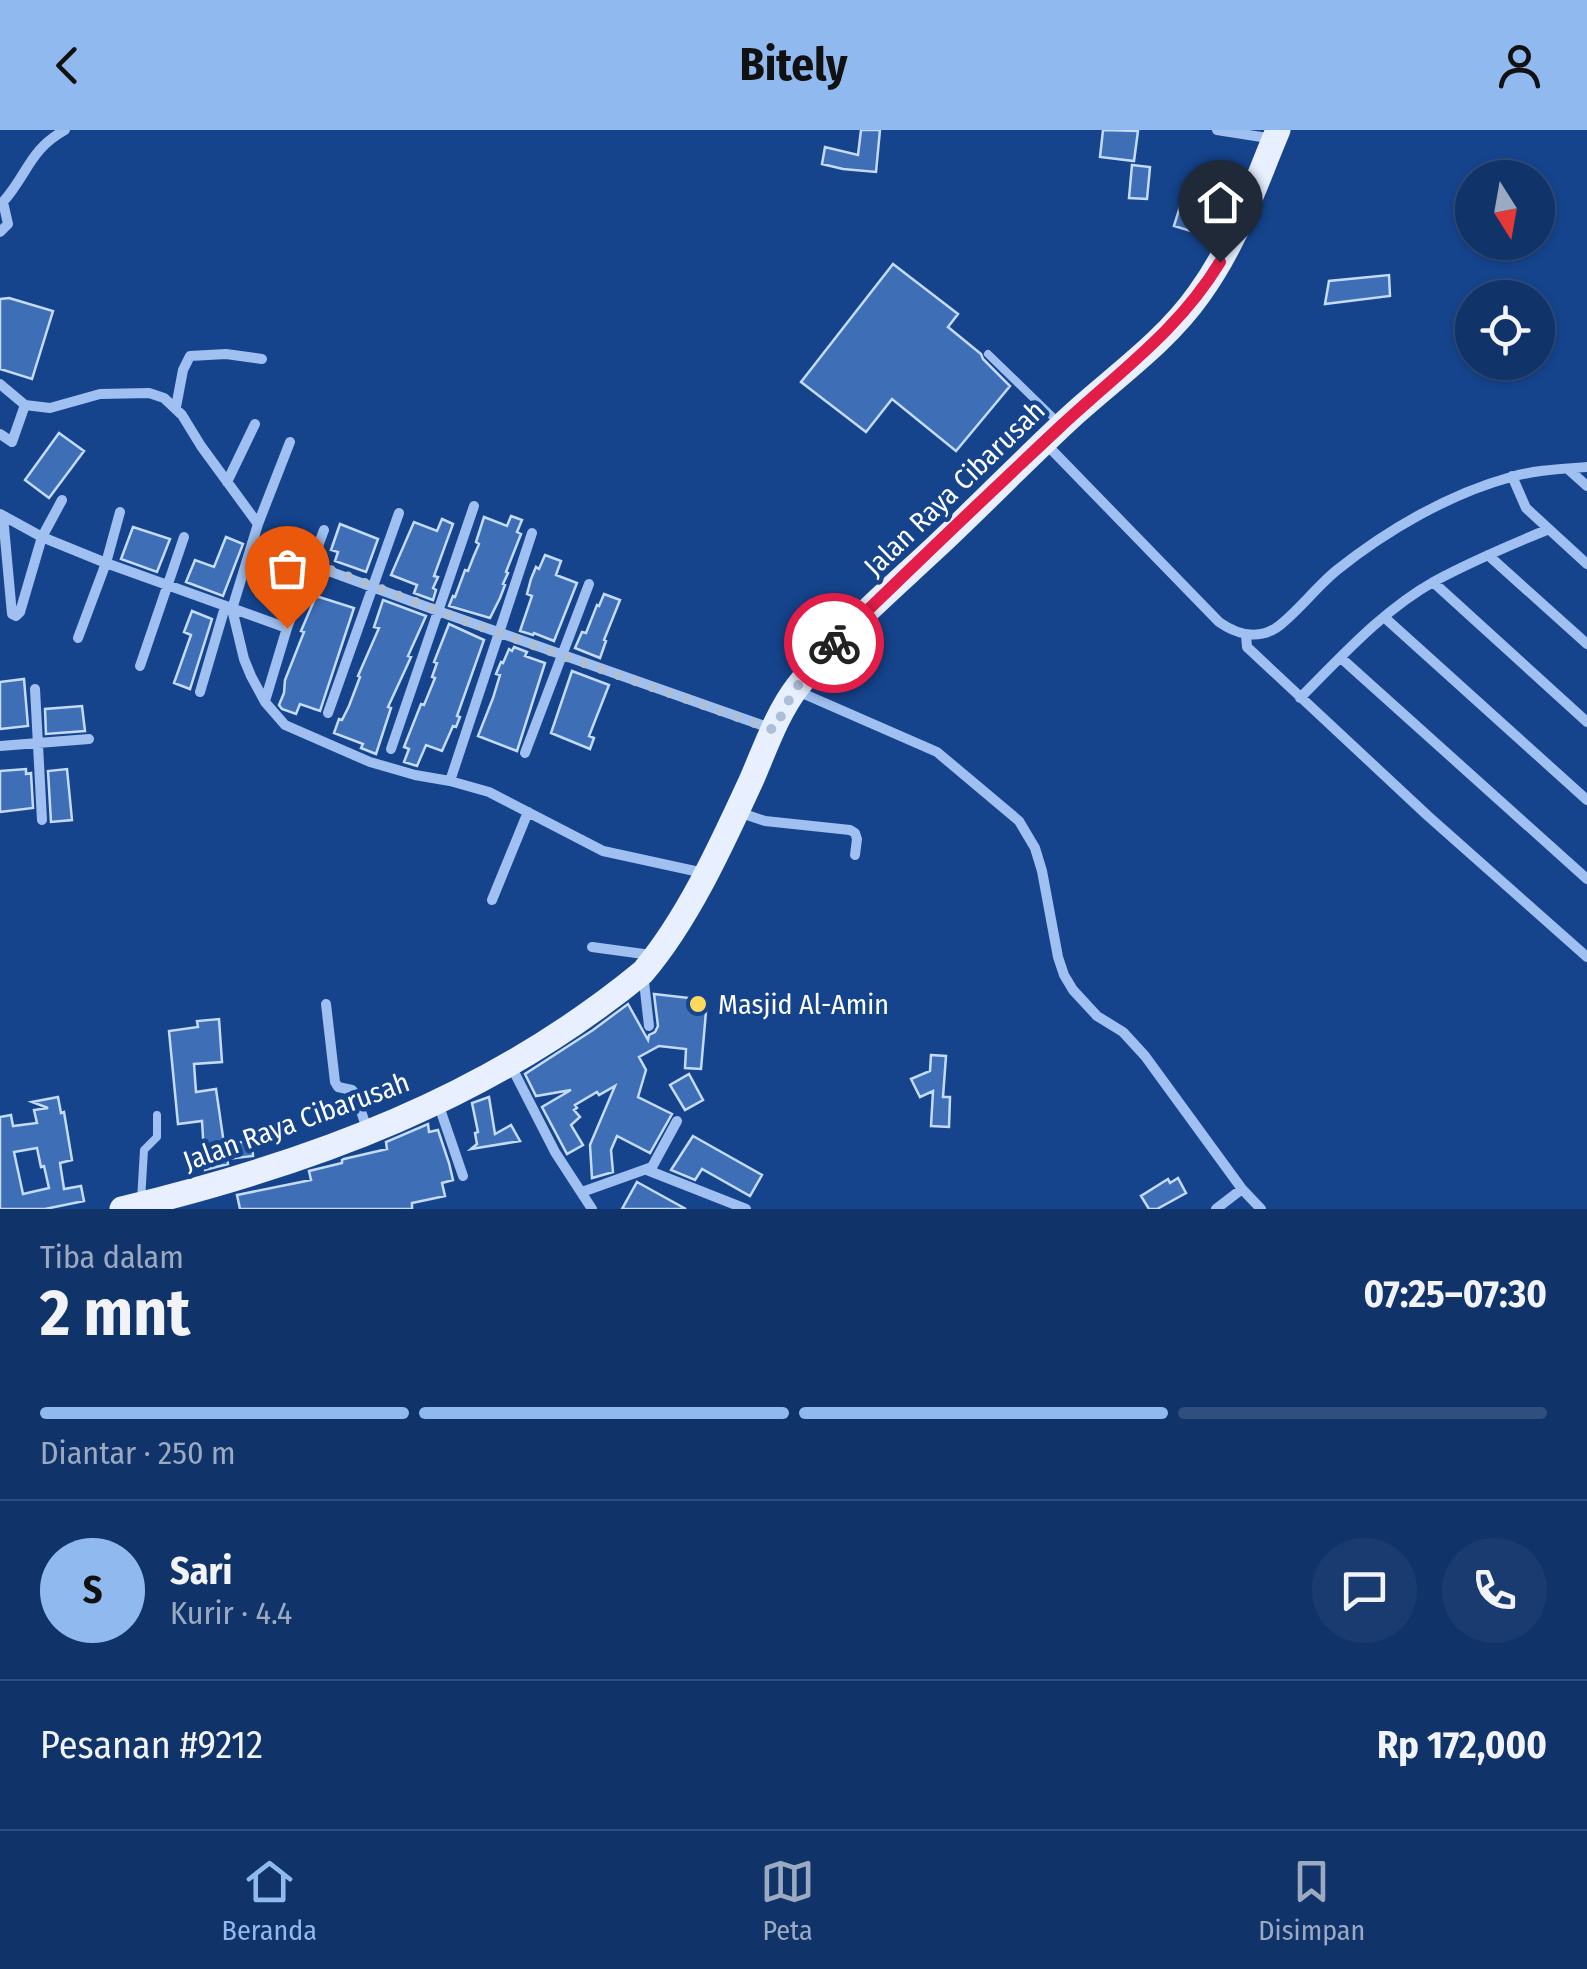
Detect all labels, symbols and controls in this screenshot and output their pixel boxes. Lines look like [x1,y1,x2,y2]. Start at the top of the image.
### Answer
icon: back [40,38,95,93]
text: Bitely [740,38,847,92]
icon: person [1492,38,1547,93]
pin [1178,160,1263,263]
north arrow [1455,160,1555,260]
map controls [1455,160,1555,380]
icon: home [1193,175,1248,230]
button: locate [1455,280,1555,380]
street label: Jalan Raya Cibarusah [857,394,1052,583]
pin [245,526,330,629]
icon: bag [260,541,315,596]
courier [784,593,884,693]
icon: bike [807,616,862,671]
place label: Masjid Al-Amin [718,988,889,1021]
marker: Masjid Al-Amin [687,993,709,1015]
street label: Jalan Raya Cibarusah [179,1065,414,1178]
text: Tiba dalam [40,1238,184,1276]
text: 07:25–07:30 [1363,1271,1547,1317]
text: 2 mnt [40,1274,190,1352]
text: Diantar · 250 m [40,1434,236,1472]
button: chat [1312,1538,1417,1643]
button: phone [1442,1538,1547,1643]
text: Sari [170,1548,232,1594]
text: S [83,1567,102,1613]
text: Kurir · 4.4 [170,1594,292,1632]
text: Pesanan #9212 [40,1722,263,1768]
text: Rp 172,000 [1377,1722,1547,1768]
tab: Beranda [222,1854,317,1947]
tab: Peta [760,1854,815,1947]
tab: Disimpan [1258,1854,1365,1947]

